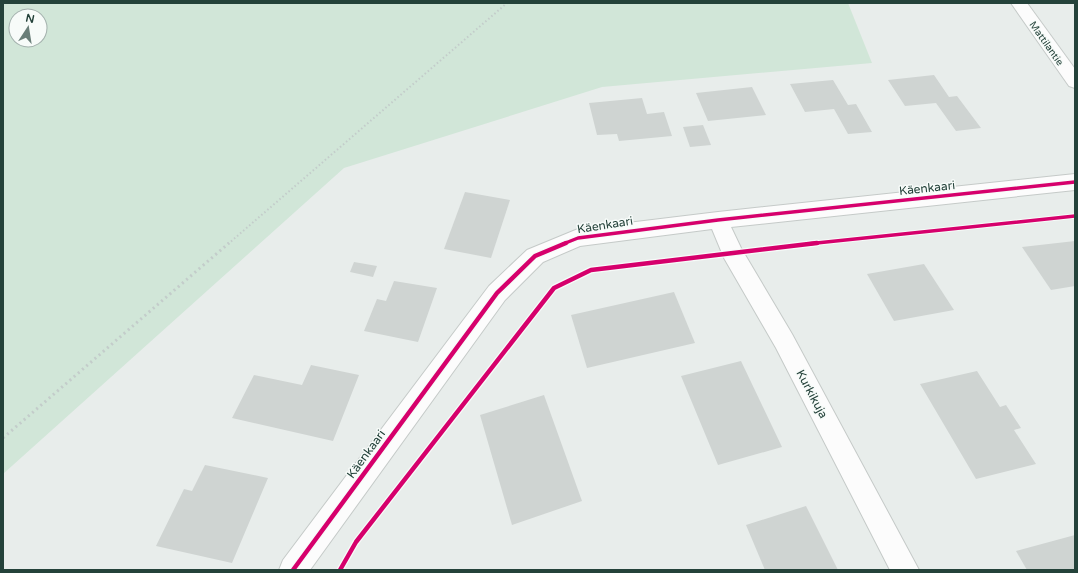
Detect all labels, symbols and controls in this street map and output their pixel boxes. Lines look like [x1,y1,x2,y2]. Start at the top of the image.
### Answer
north arrow [8,8,48,48]
text: N [24,11,36,26]
street label: Mattilantie [1027,19,1066,68]
street label: Käenkaari [898,178,956,198]
street label: Käenkaari [576,214,634,236]
street label: Kurkikuja [793,367,831,421]
street label: Käenkaari [344,427,388,481]

